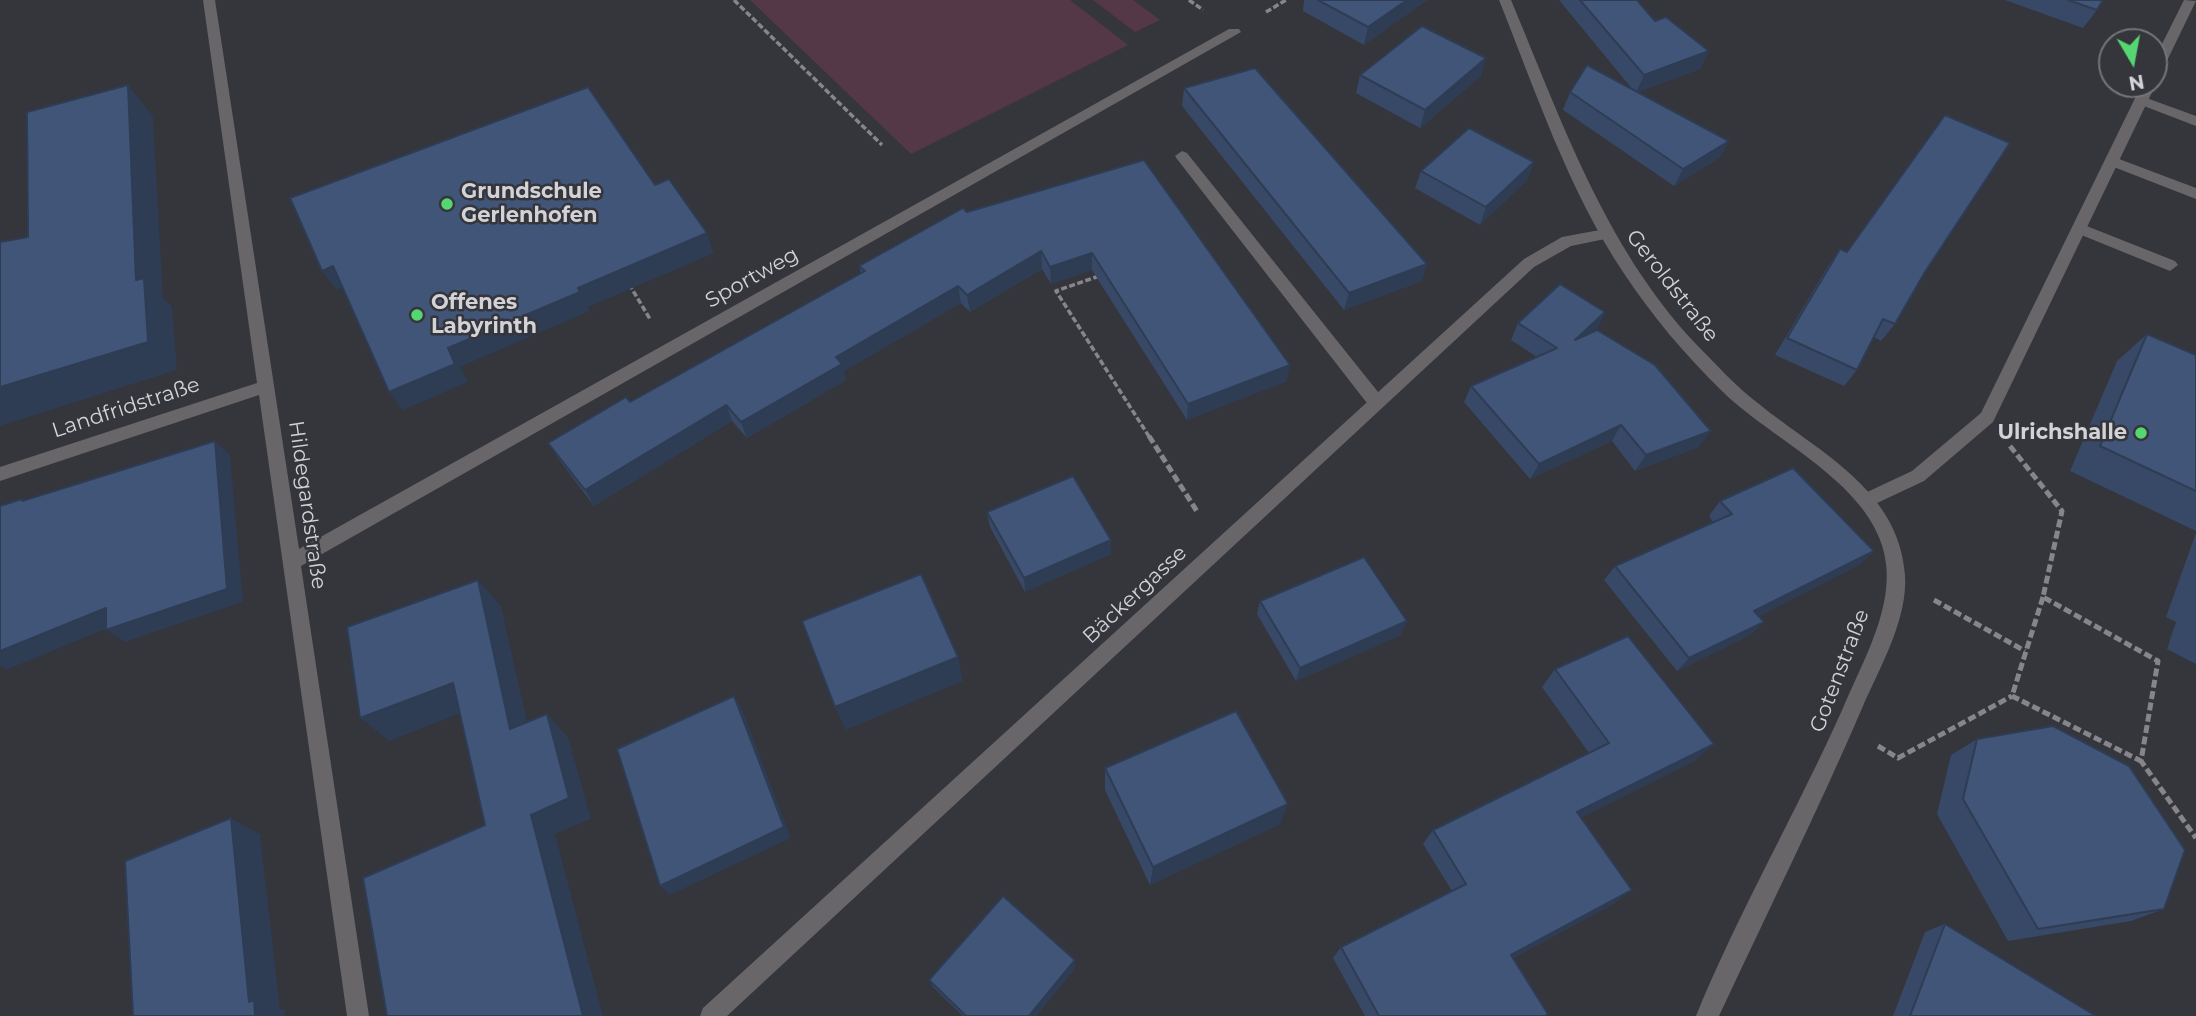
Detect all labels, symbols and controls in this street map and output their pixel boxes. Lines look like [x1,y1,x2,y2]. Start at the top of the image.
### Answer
north arrow [2098,28,2168,98]
text: N [2127,70,2146,95]
place label: Grundschule Gerlenhofen [461,179,602,229]
marker: Grundschule Gerlenhofen [439,196,455,212]
street label: Geroldstraße [1620,225,1724,347]
street label: Sportweg [701,242,803,314]
place label: Offenes Labyrinth [431,290,537,340]
marker: Offenes Labyrinth [409,307,425,323]
street label: Landfridstraße [49,372,203,444]
street label: Hildegardstraße [283,419,331,591]
place label: Ulrichshalle [1997,420,2127,446]
marker: Ulrichshalle [2133,425,2149,441]
street label: Bäckergasse [1078,541,1192,649]
street label: Gotenstraße [1805,606,1875,736]

